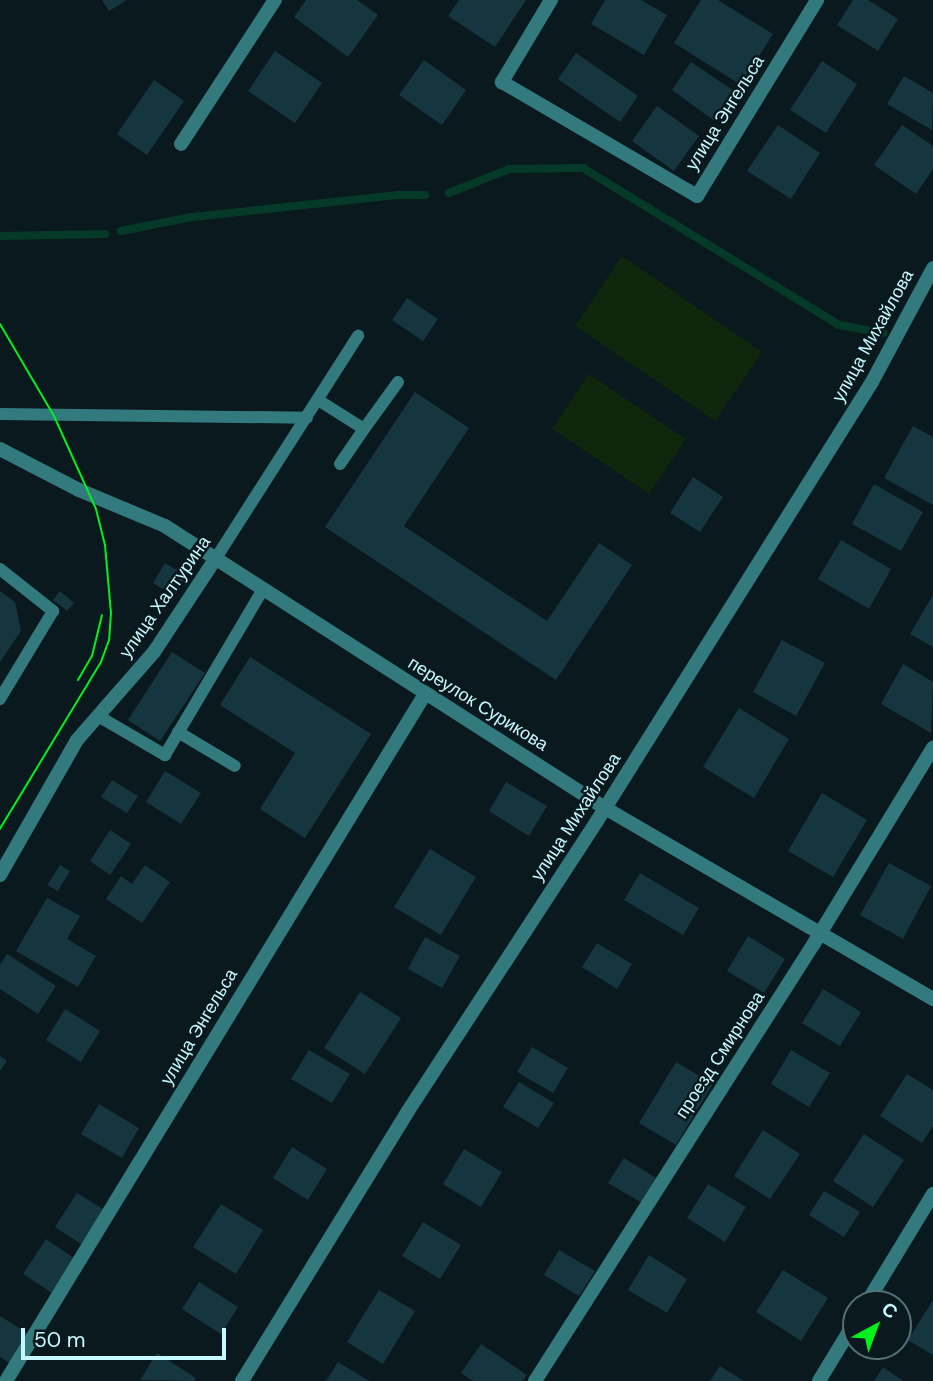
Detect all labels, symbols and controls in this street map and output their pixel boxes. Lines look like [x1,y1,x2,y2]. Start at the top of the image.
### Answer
street label: улица Энгельса [681,51,769,175]
street label: улица Михайлова [828,266,918,406]
street label: улица Халтурина [115,532,215,662]
street label: переулок Сурикова [404,652,552,756]
street label: улица Михайлова [527,749,625,885]
street label: улица Энгельса [156,965,242,1089]
street label: проезд Смирнова [671,987,769,1123]
north arrow [842,1290,912,1360]
text: С [876,1296,903,1324]
scale bar [24,1314,229,1358]
text: 50 m [34,1326,85,1354]

